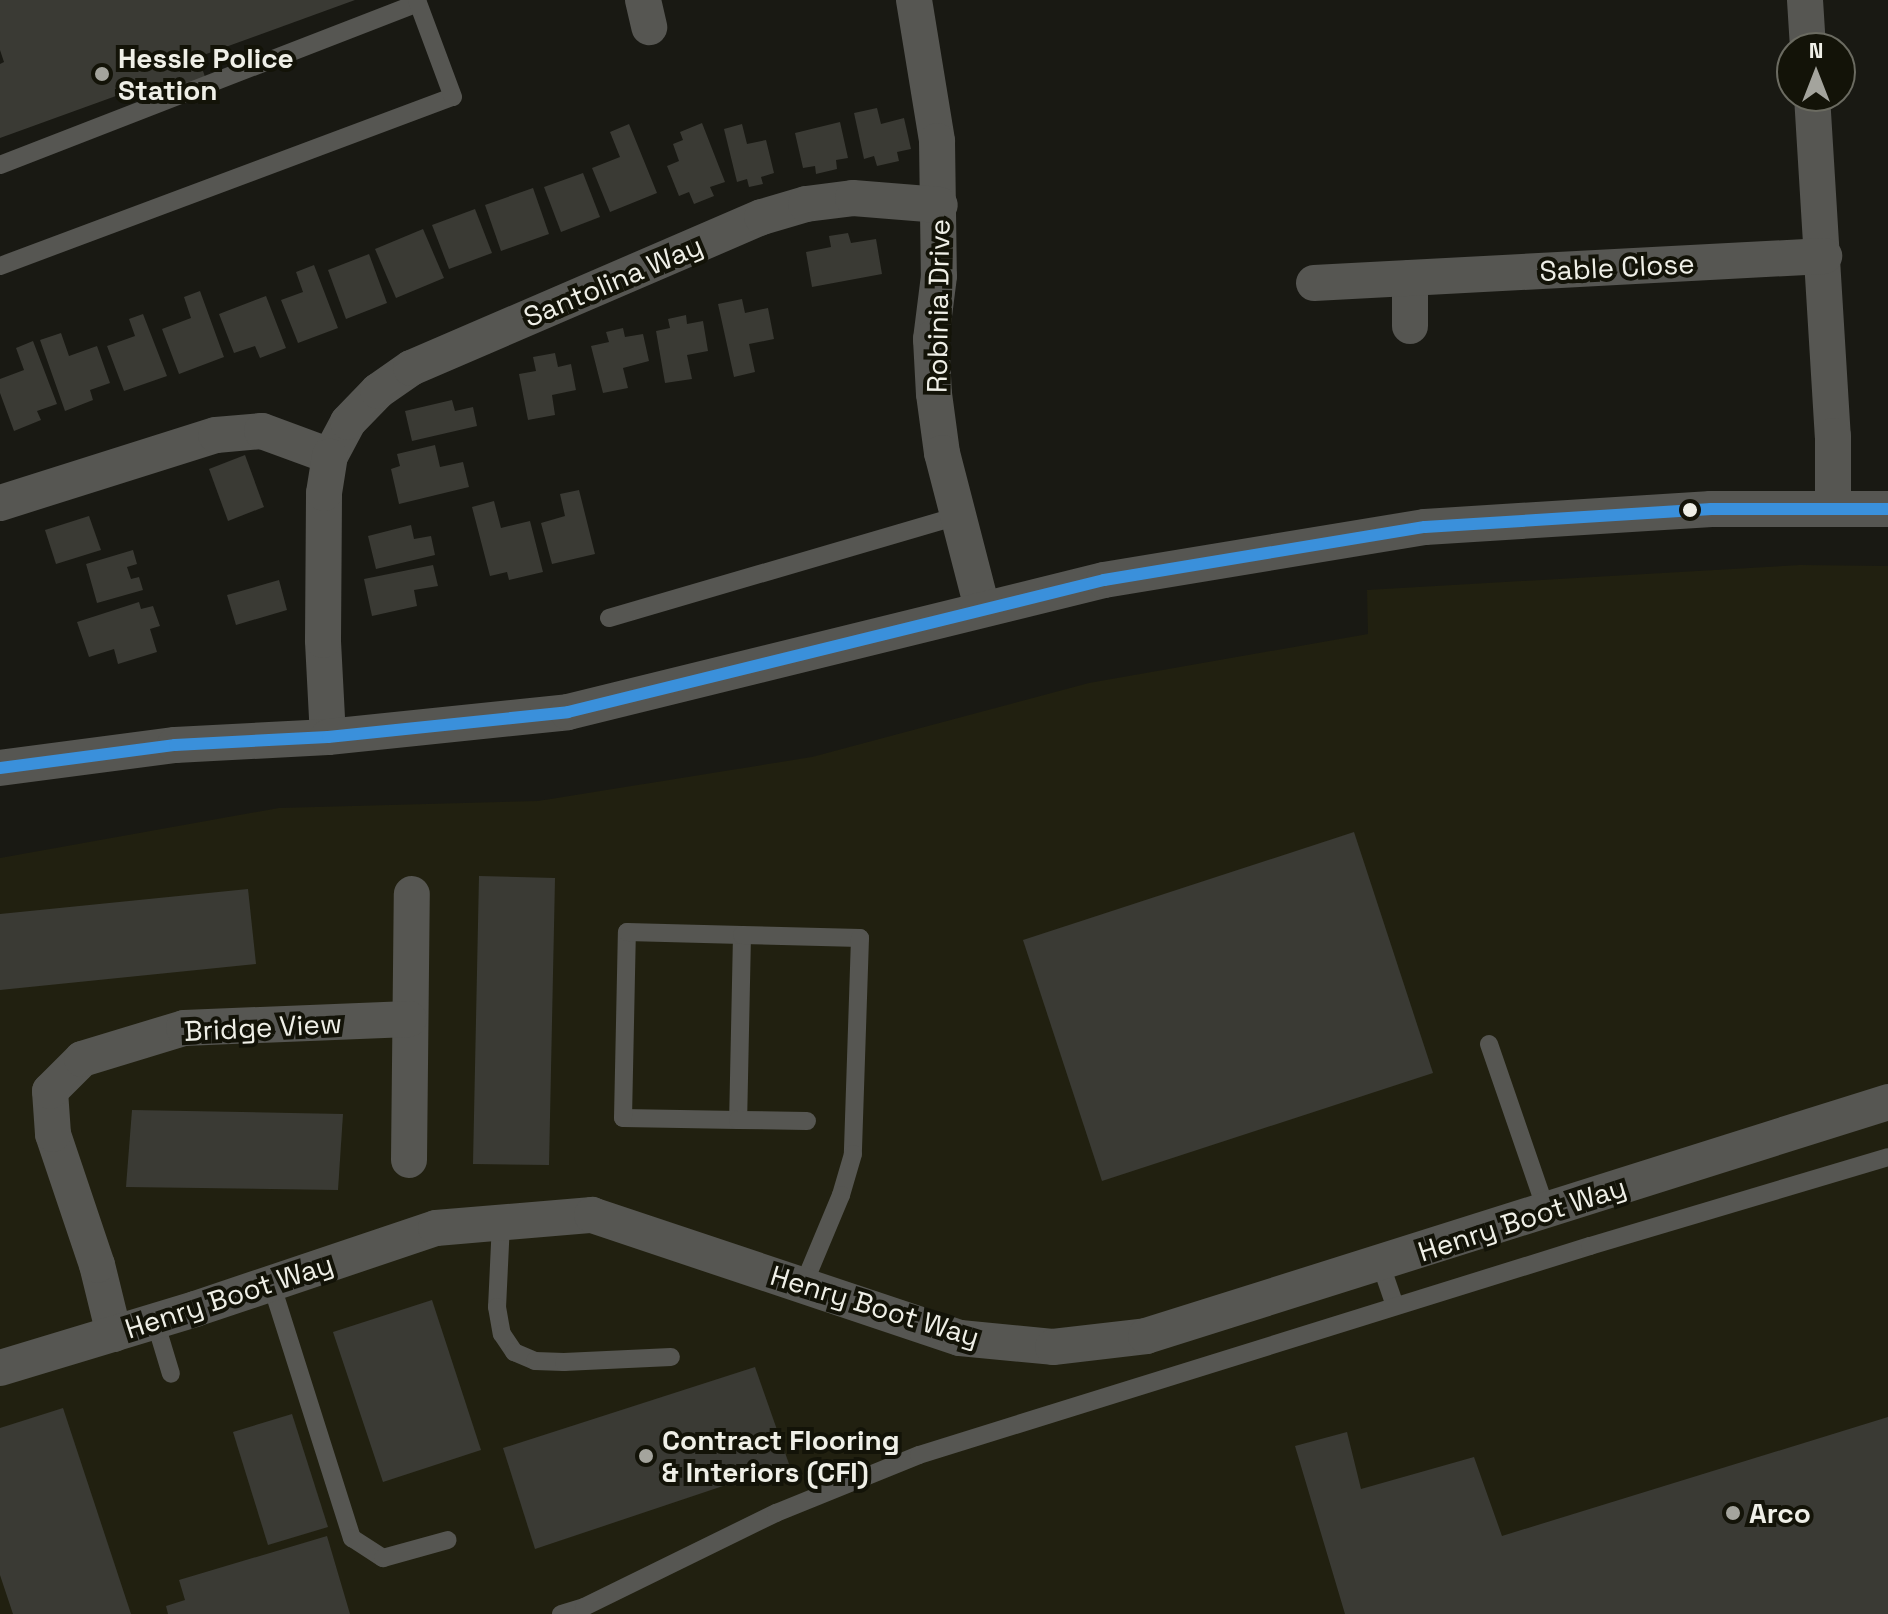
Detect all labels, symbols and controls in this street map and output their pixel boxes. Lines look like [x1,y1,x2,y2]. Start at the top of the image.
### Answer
north arrow [1776,32,1856,112]
text: N [1809,36,1823,64]
place label: Hessle Police Station [118,41,294,107]
marker: Hessle Police Station [93,65,111,83]
street label: Robinia Drive [920,219,956,393]
street label: Santolina Way [519,228,707,334]
street label: Sable Close [1539,246,1695,288]
unlabelled marker [1682,502,1698,518]
street label: Bridge View [183,1006,343,1048]
street label: Henry Boot Way [1414,1170,1630,1268]
street label: Henry Boot Way [121,1247,337,1345]
street label: Henry Boot Way [766,1258,984,1354]
place label: Contract Flooring & Interiors (CFI) [662,1423,900,1489]
marker: Contract Flooring & Interiors (CFI) [637,1447,655,1465]
place label: Arco [1749,1496,1811,1530]
marker: Arco [1724,1504,1742,1522]

